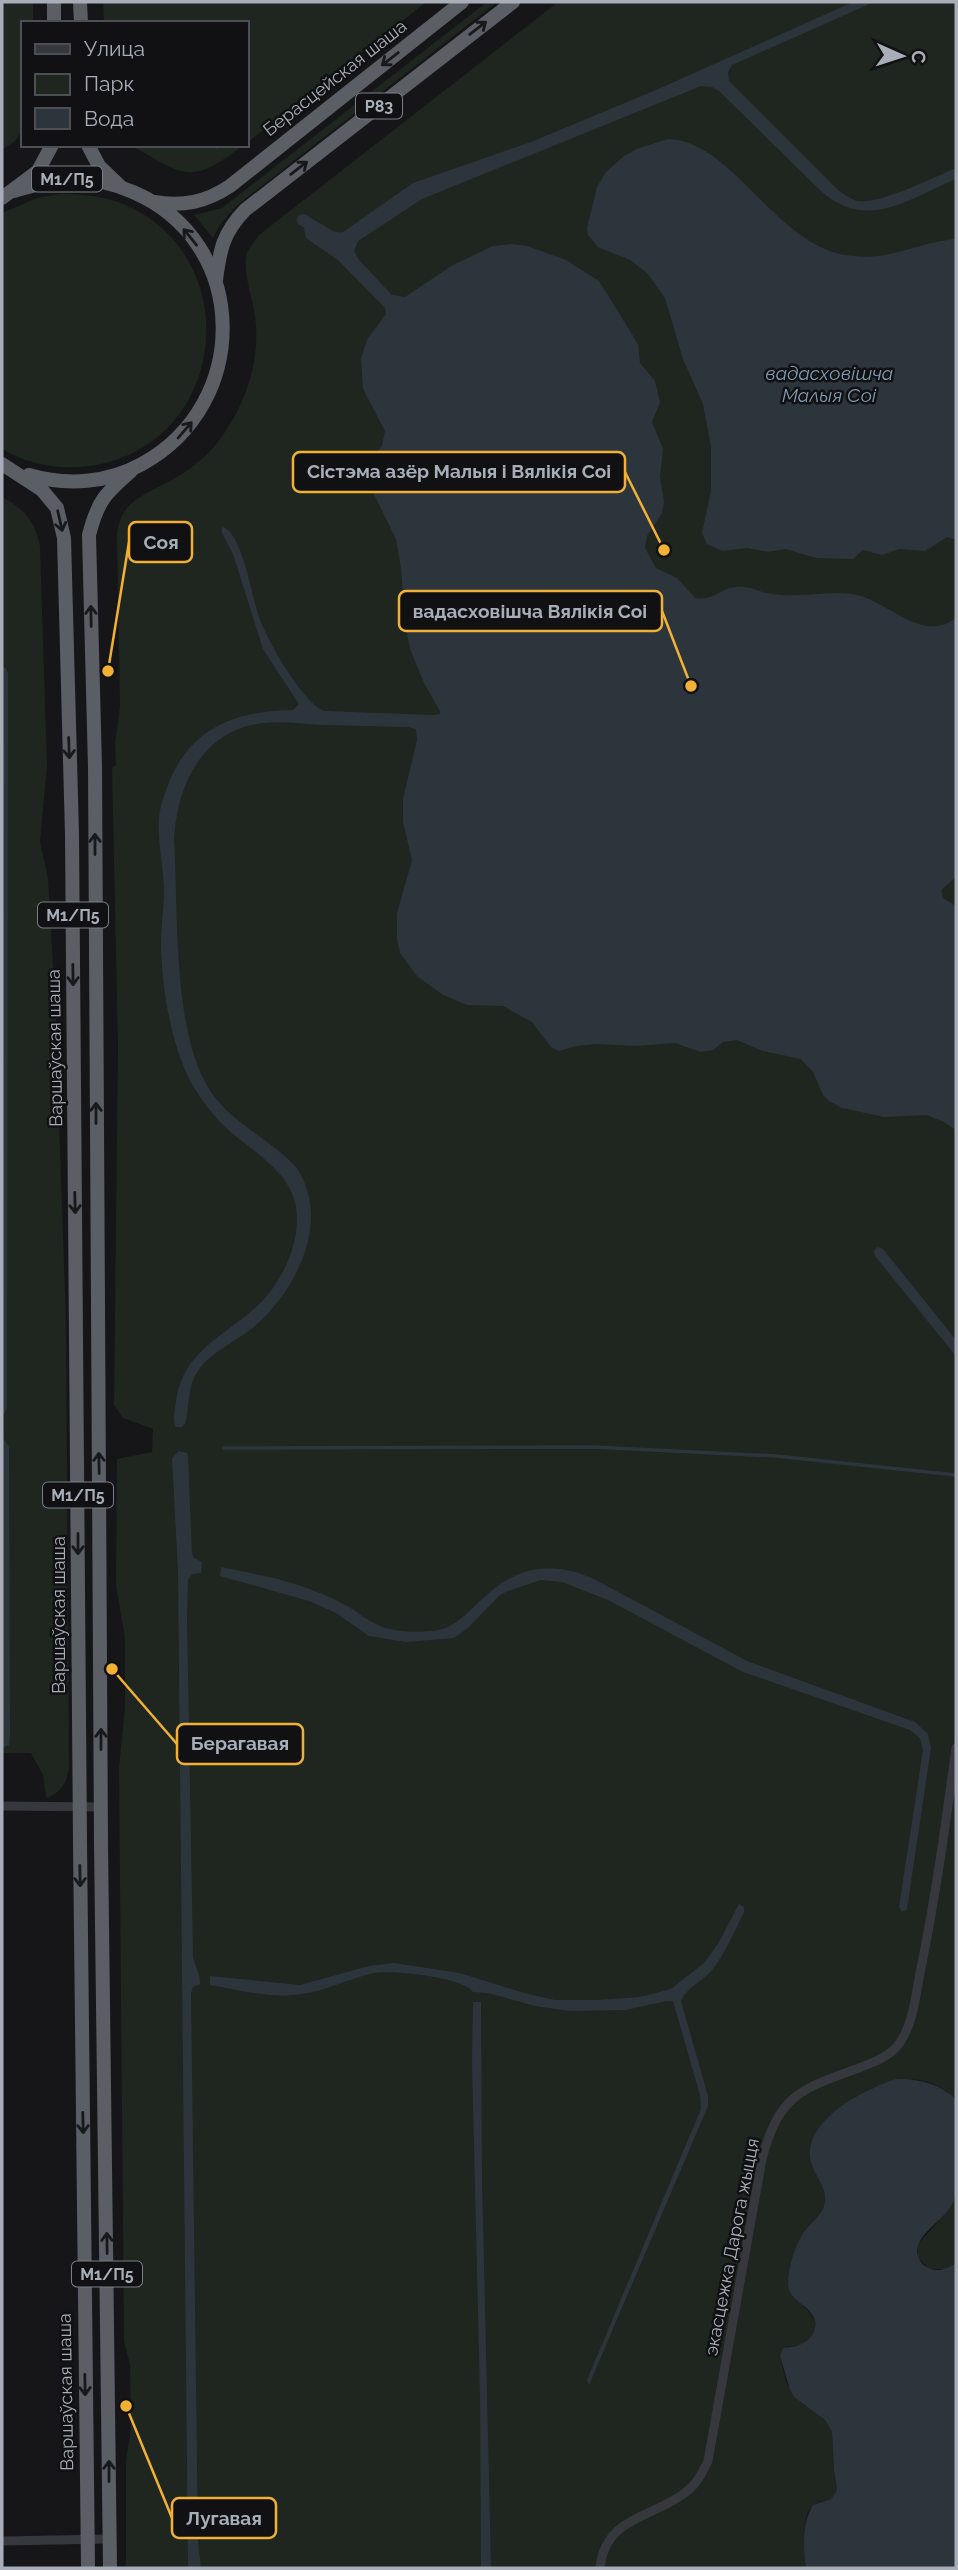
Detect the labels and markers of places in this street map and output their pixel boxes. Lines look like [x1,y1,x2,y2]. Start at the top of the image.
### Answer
callout: Сістэма азёр Малыя і Вялікія Соі [293,452,625,492]
callout: Соя [129,522,192,562]
callout: вадасховішча Вялікія Соі [399,591,662,631]
callout: Берагавая [177,1724,303,1764]
callout: Лугавая [172,2498,276,2538]

